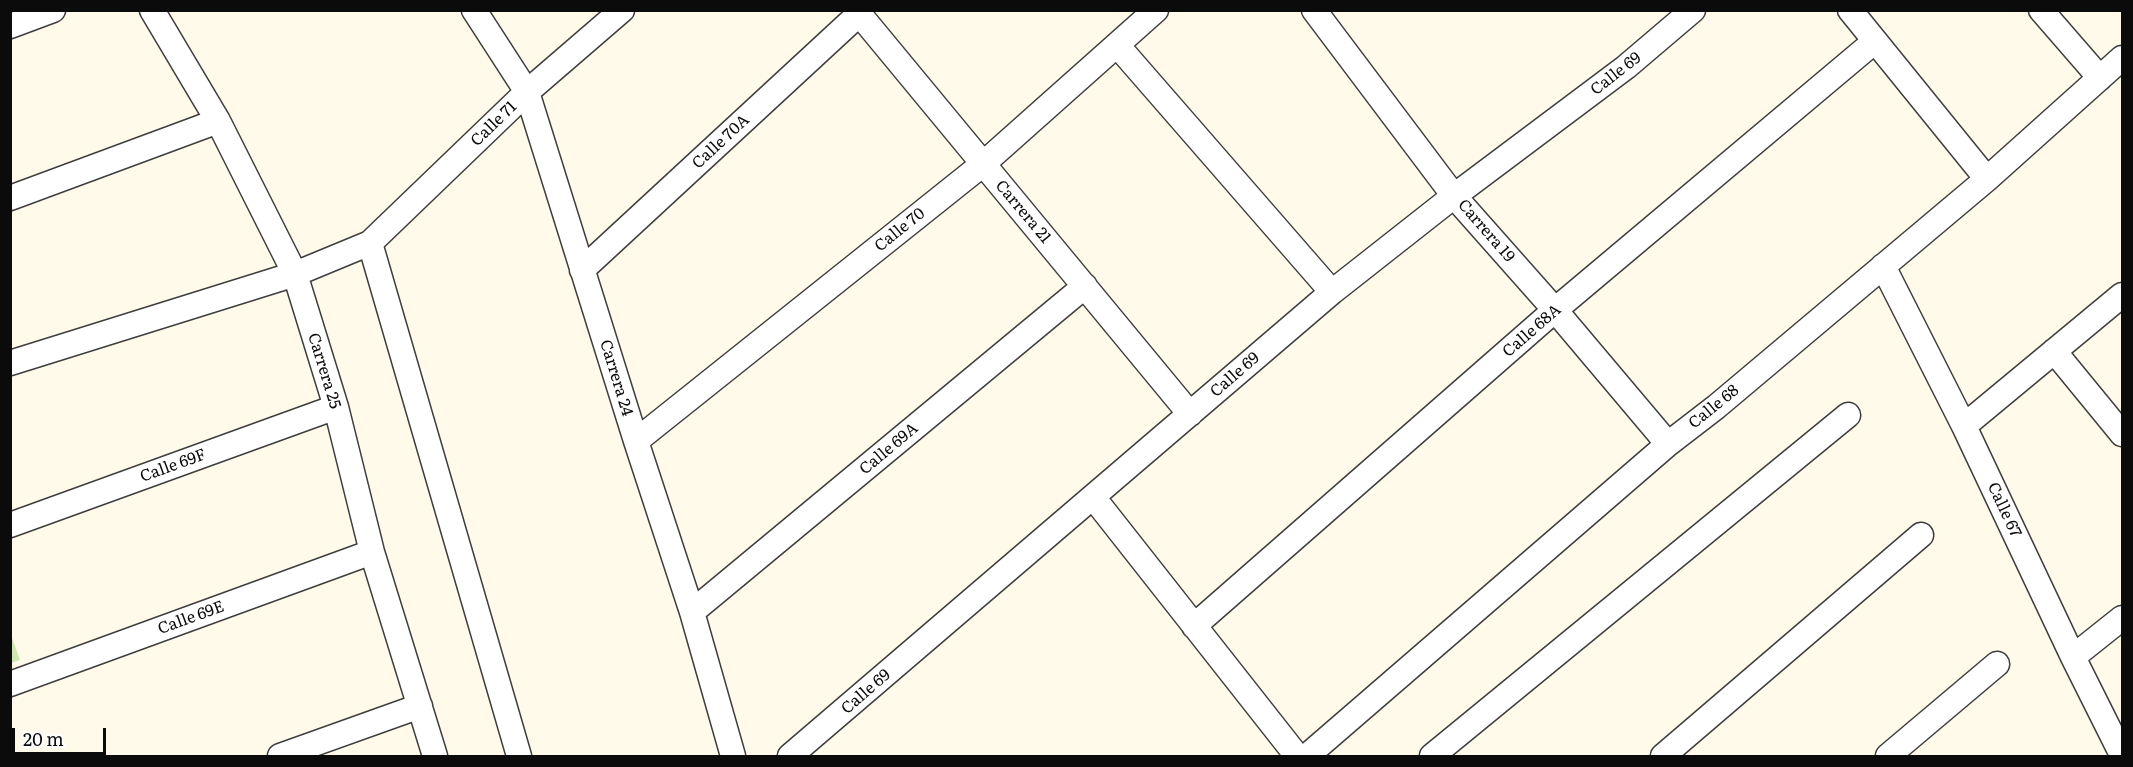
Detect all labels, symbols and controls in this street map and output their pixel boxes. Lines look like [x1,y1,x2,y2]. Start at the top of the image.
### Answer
street label: Calle 69 [1587,48,1645,100]
street label: Calle 71 [467,98,521,150]
street label: Calle 70A [689,111,753,173]
street label: Carrera 21 [991,176,1055,248]
street label: Carrera 19 [1454,196,1518,266]
street label: Calle 70 [871,204,929,256]
street label: Calle 68A [1499,301,1565,361]
street label: Carrera 25 [303,331,345,411]
street label: Carrera 24 [595,337,637,419]
street label: Calle 69 [1207,349,1263,401]
street label: Calle 68 [1685,381,1743,433]
street label: Calle 69A [856,419,922,479]
street label: Calle 69F [138,445,208,487]
street label: Calle 67 [1983,479,2025,541]
street label: Calle 69E [155,597,227,639]
street label: Calle 69 [838,666,894,718]
scale bar [15,716,110,754]
text: 20 m [23,725,64,752]

